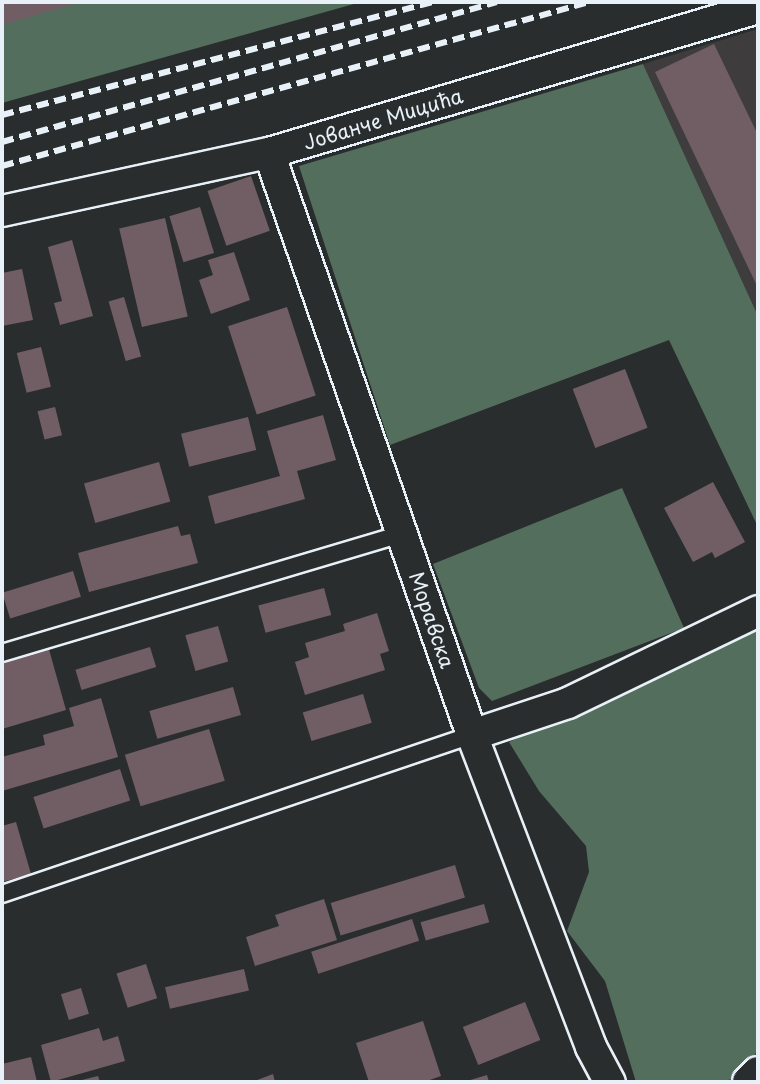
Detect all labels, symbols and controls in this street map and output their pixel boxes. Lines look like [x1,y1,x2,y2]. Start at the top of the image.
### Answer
street label: Јованче Мицића [300,83,466,155]
street label: Моравска [404,569,460,671]

